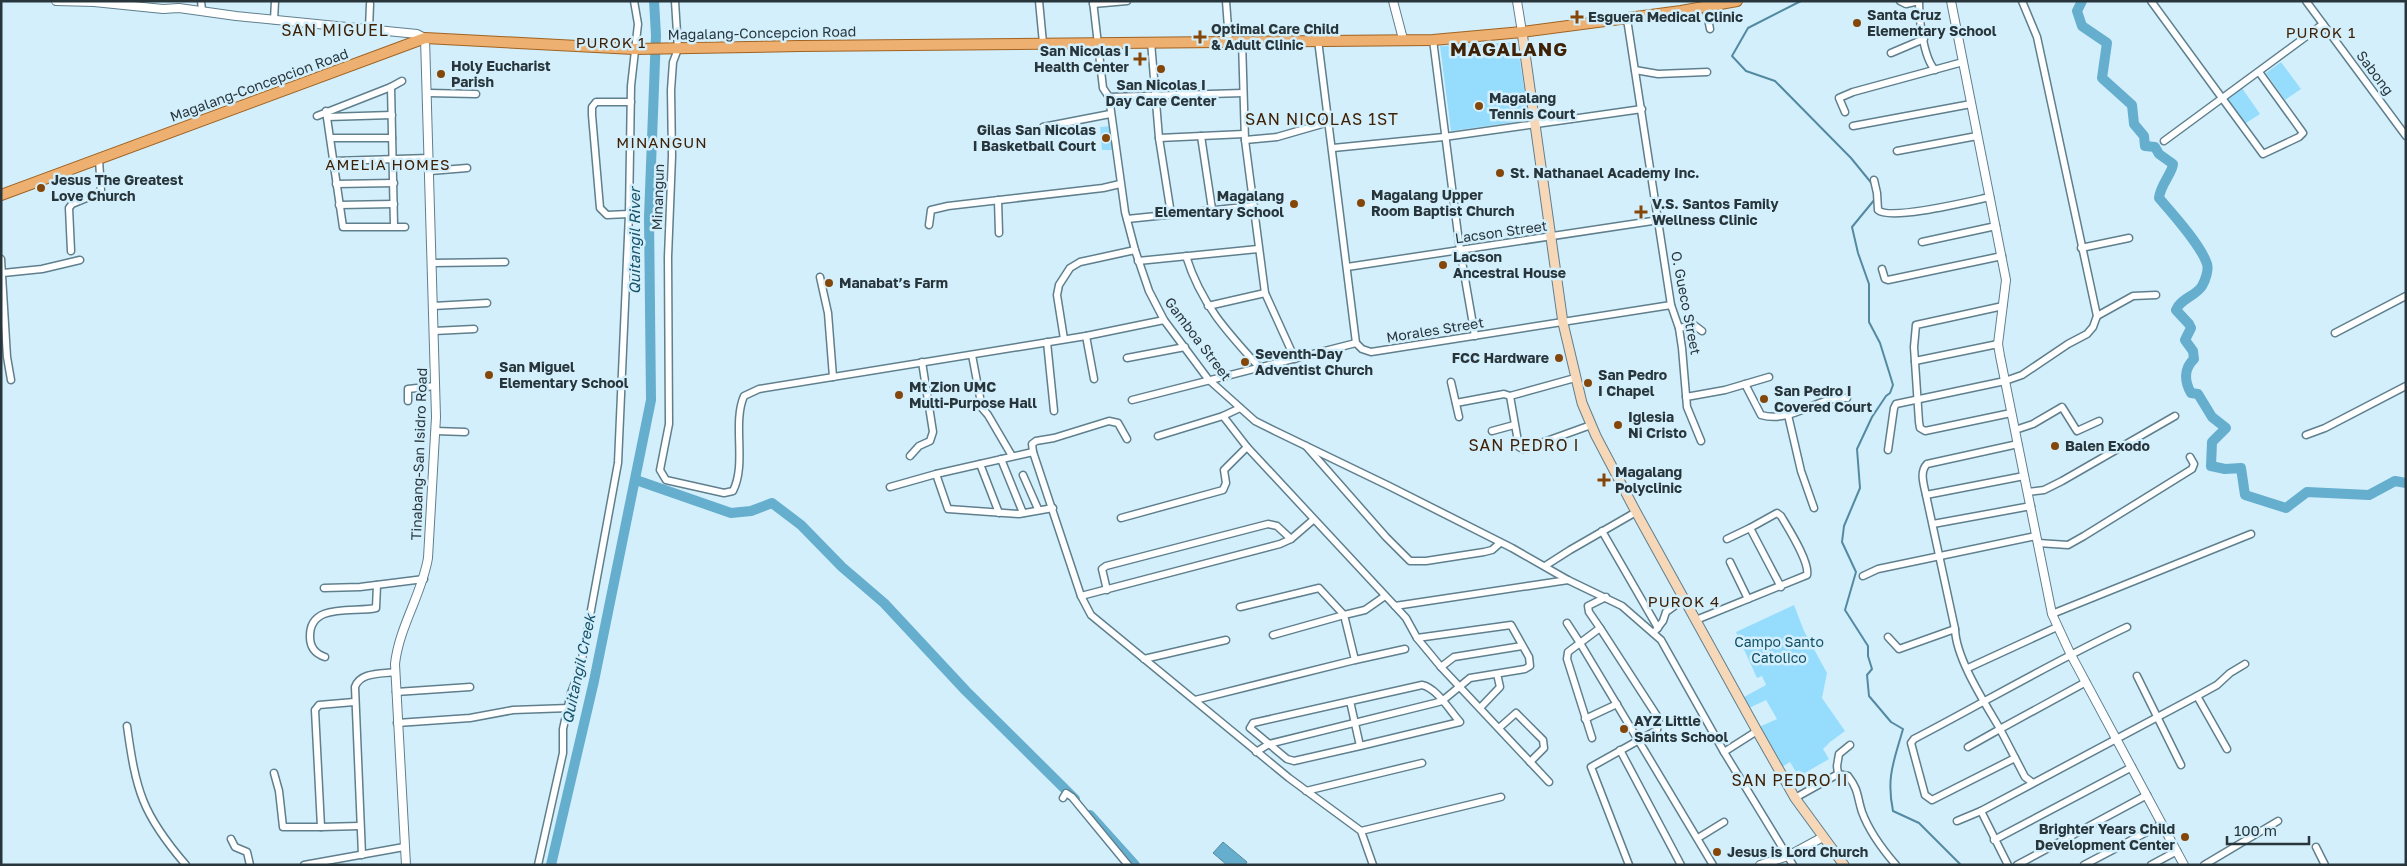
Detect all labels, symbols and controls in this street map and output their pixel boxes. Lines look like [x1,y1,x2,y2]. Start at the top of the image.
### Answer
place label: Santa Cruz Elementary School [1867,6,1997,39]
place label: Esguera Medical Clinic [1588,8,1743,25]
marker: Esguera Medical Clinic [1570,10,1584,24]
marker: Santa Cruz Elementary School [1851,17,1863,29]
district label: SAN MIGUEL [281,20,389,40]
place label: Optimal Care Child & Adult Clinic [1211,20,1339,53]
street label: Magalang-Concepcion Road [668,22,856,43]
district label: PUROK 1 [2286,23,2356,41]
marker: Optimal Care Child & Adult Clinic [1193,30,1207,44]
district label: PUROK 1 [576,33,646,51]
district label: MAGALANG [1450,37,1568,60]
place label: San Nicolas I Health Center [1034,42,1130,75]
street label: Magalang-Concepcion Road [167,44,350,125]
street label: Sabong [2353,47,2398,98]
marker: San Nicolas I Health Center [1133,52,1147,66]
place label: Holy Eucharist Parish [451,57,551,90]
marker: San Nicolas I Day Care Center [1155,63,1167,75]
marker: Holy Eucharist Parish [435,68,447,80]
place label: San Nicolas I Day Care Center [1106,76,1217,109]
place label: Magalang Tennis Court [1489,89,1576,122]
marker: Magalang Tennis Court [1473,100,1485,112]
district label: SAN NICOLAS 1ST [1245,109,1399,129]
place label: Gilas San Nicolas I Basketball Court [973,121,1096,154]
marker: Gilas San Nicolas I Basketball Court [1100,132,1112,144]
district label: MINANGUN [616,133,708,151]
district label: AMELIA HOMES [325,155,451,173]
street label: Minangun [648,163,667,231]
place label: St. Nathanael Academy Inc. [1510,164,1699,181]
marker: St. Nathanael Academy Inc. [1494,167,1506,179]
place label: Jesus The Greatest Love Church [51,171,184,204]
marker: Jesus The Greatest Love Church [35,182,47,194]
water label: Quitangil River [625,186,644,294]
place label: Magalang Upper Room Baptist Church [1371,186,1514,219]
place label: Magalang Elementary School [1155,187,1284,220]
place label: V.S. Santos Family Wellness Clinic [1652,195,1779,228]
marker: Magalang Upper Room Baptist Church [1355,197,1367,209]
marker: Magalang Elementary School [1288,198,1300,210]
marker: V.S. Santos Family Wellness Clinic [1634,205,1648,219]
street label: Lacson Street [1454,217,1548,246]
place label: Lacson Ancestral House [1453,248,1566,281]
street label: O. Gueco Street [1668,250,1705,356]
marker: Lacson Ancestral House [1437,259,1449,271]
place label: Manabat’s Farm [839,274,948,291]
marker: Manabat’s Farm [823,277,835,289]
street label: Gamboa Street [1162,294,1235,384]
street label: Morales Street [1385,313,1485,346]
place label: Seventh-Day Adventist Church [1255,345,1373,378]
place label: FCC Hardware [1452,349,1549,366]
marker: FCC Hardware [1553,352,1565,364]
marker: Seventh-Day Adventist Church [1239,356,1251,368]
place label: San Miguel Elementary School [499,358,629,391]
place label: San Pedro I Chapel [1598,366,1667,399]
street label: Tinabang-San Isidro Road [407,367,430,541]
marker: San Miguel Elementary School [483,369,495,381]
marker: San Pedro I Chapel [1582,377,1594,389]
place label: Mt Zion UMC Multi-Purpose Hall [909,378,1037,411]
place label: San Pedro I Covered Court [1774,382,1872,415]
marker: Mt Zion UMC Multi-Purpose Hall [893,389,905,401]
marker: San Pedro I Covered Court [1758,393,1770,405]
place label: Iglesia Ni Cristo [1628,408,1687,441]
marker: Iglesia Ni Cristo [1612,419,1624,431]
district label: SAN PEDRO I [1468,435,1580,455]
place label: Balen Exodo [2065,437,2150,454]
marker: Balen Exodo [2049,440,2061,452]
place label: Magalang Polyclinic [1615,463,1682,496]
marker: Magalang Polyclinic [1597,473,1611,487]
district label: PUROK 4 [1648,592,1720,610]
water label: Quitangil Creek [558,611,600,725]
park label: Campo Santo Catolico [1734,633,1824,666]
place label: AYZ Little Saints School [1634,712,1728,745]
marker: AYZ Little Saints School [1618,723,1630,735]
district label: SAN PEDRO II [1731,770,1849,790]
scale bar [2227,814,2310,846]
place label: Brighter Years Child Development Center [2035,820,2176,853]
text: 100 m [2234,821,2277,839]
marker: Brighter Years Child Development Center [2179,831,2191,843]
place label: Jesus is Lord Church [1727,843,1868,860]
marker: Jesus is Lord Church [1711,846,1723,858]

